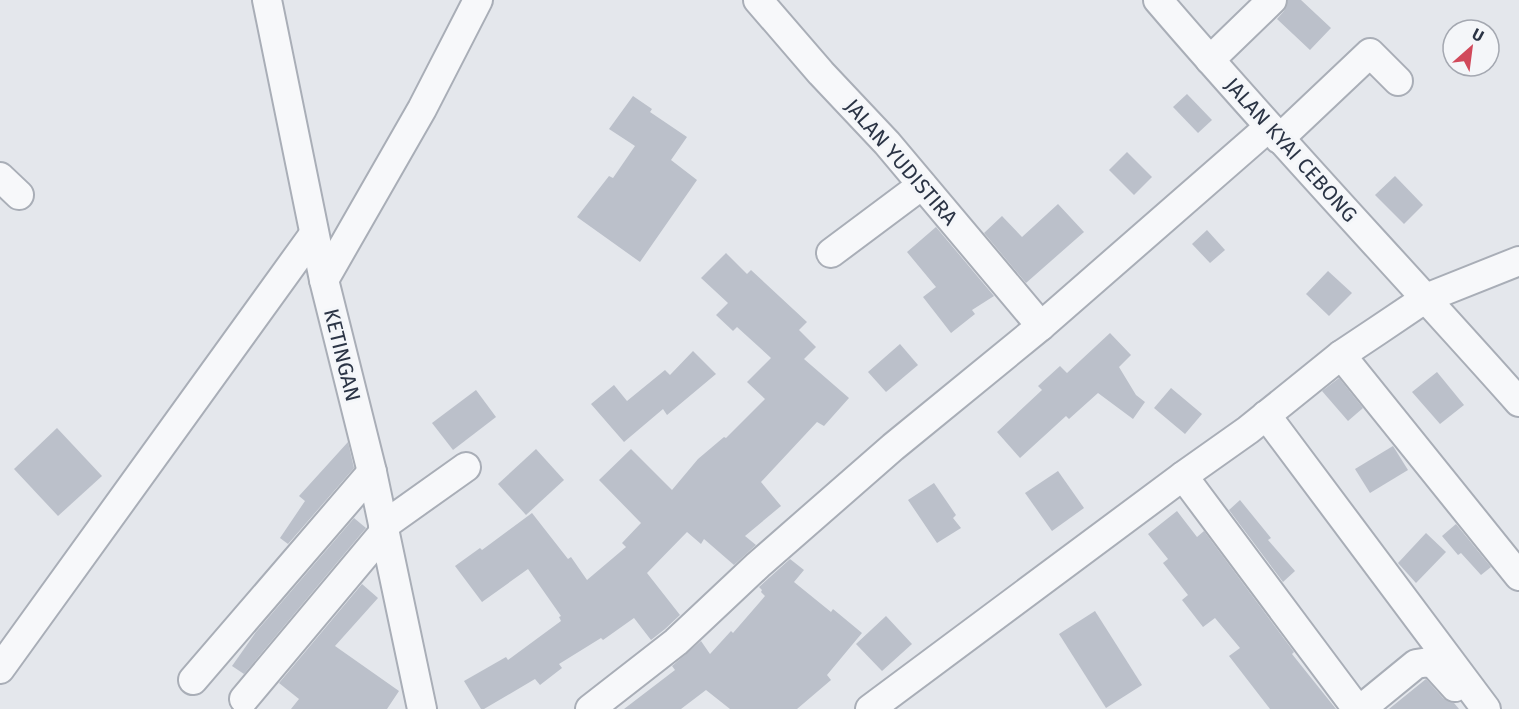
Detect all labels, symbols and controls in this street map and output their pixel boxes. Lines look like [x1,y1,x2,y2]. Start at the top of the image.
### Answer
north arrow [1441,18,1501,78]
text: U [1469,24,1487,46]
street label: JALAN KYAI CEBONG [1219,72,1363,228]
street label: JALAN YUDISTIRA [839,94,963,230]
street label: KETINGAN [318,306,366,404]

